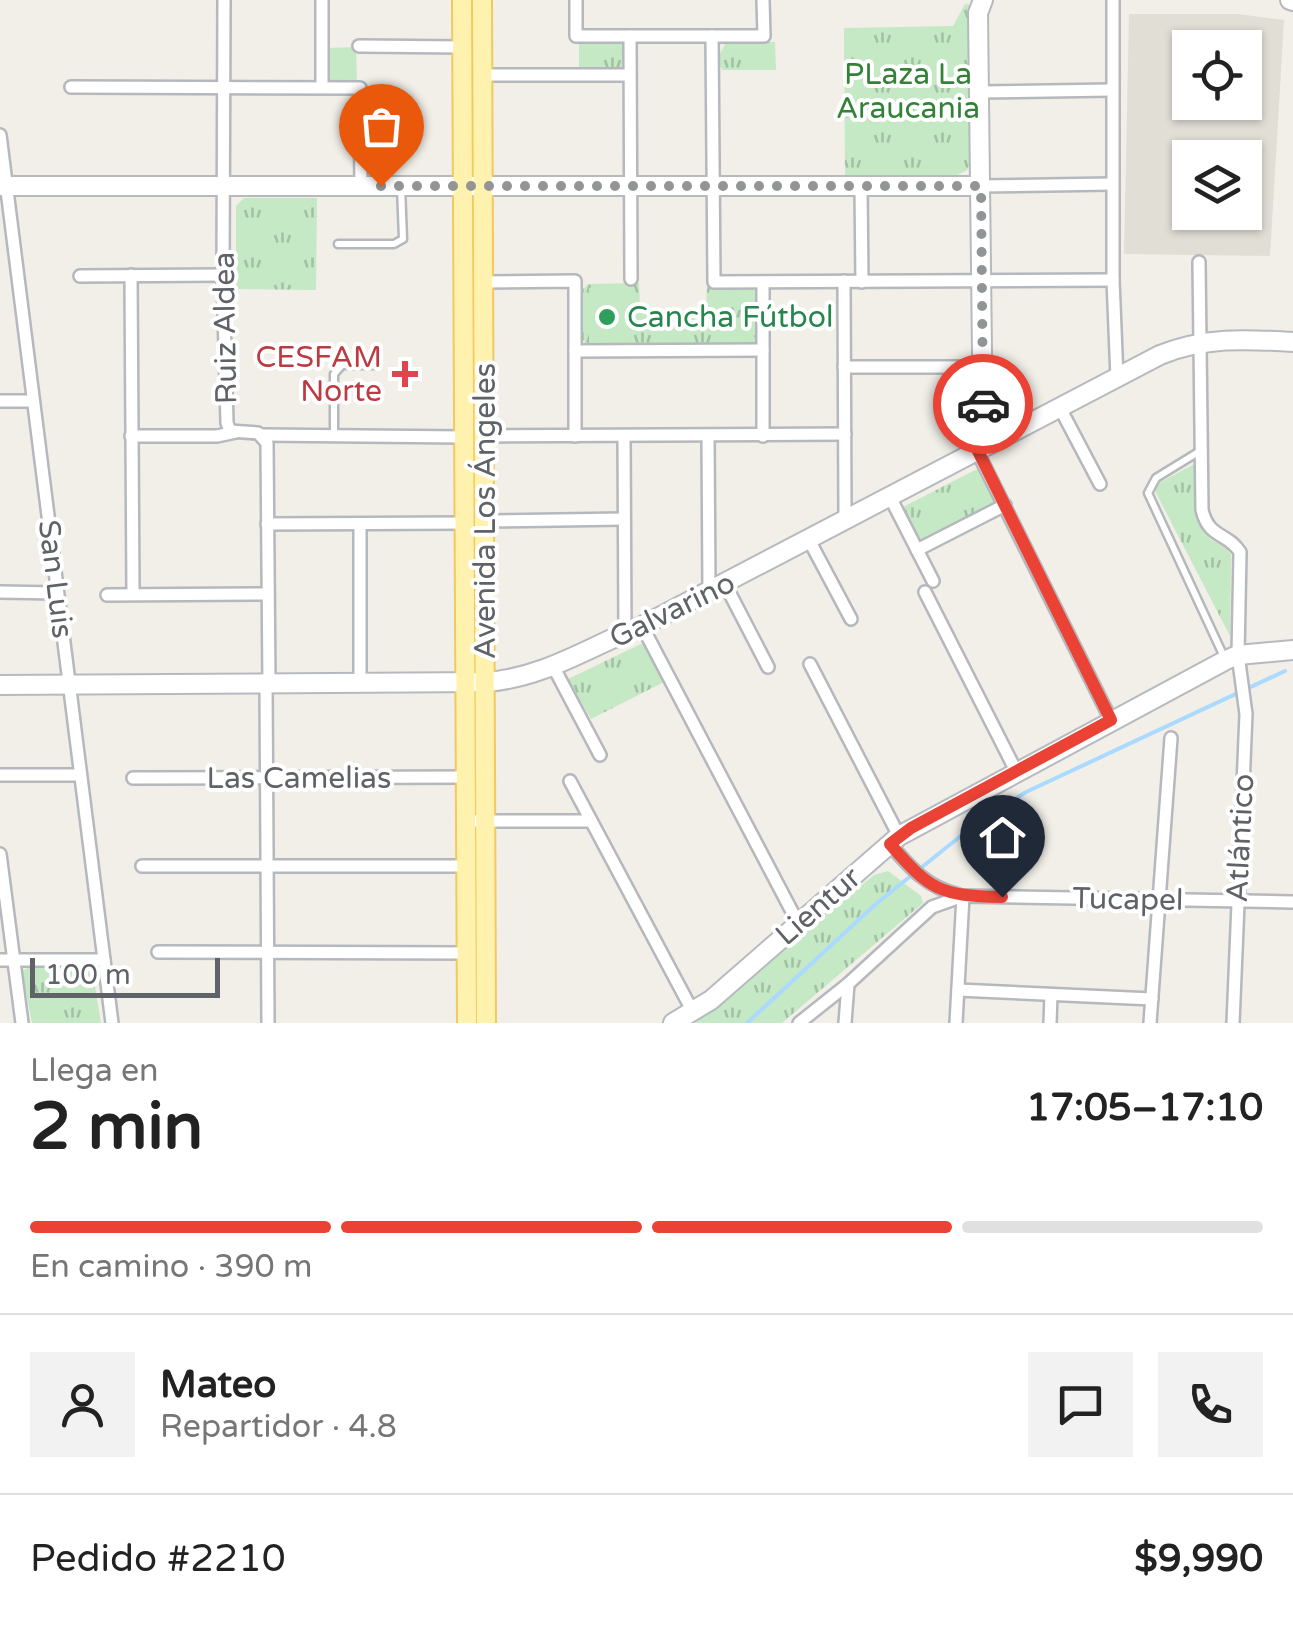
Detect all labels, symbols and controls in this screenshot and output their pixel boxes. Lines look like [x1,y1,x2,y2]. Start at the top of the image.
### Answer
map controls [1172,30,1262,230]
button: locate [1172,30,1262,120]
park label: PLaza La Araucania [836,56,980,127]
pin [339,84,424,187]
icon: bag [354,99,409,154]
button: layers [1172,140,1262,230]
street label: Ruiz Aldea [206,252,245,404]
place label: Cancha Fútbol [627,299,833,336]
marker: Cancha Fútbol [596,306,618,328]
place label: CESFAM Norte [255,339,382,410]
courier [933,354,1033,454]
marker: CESFAM Norte [392,361,418,387]
street label: Avenida Los Ángeles [467,363,504,659]
icon: car [956,377,1011,432]
street label: San Luis [30,518,81,640]
street label: Galvarino [603,564,741,657]
street label: Las Camelias [207,760,391,797]
street label: Atlántico [1219,773,1262,903]
pin [960,795,1045,898]
icon: home [975,810,1030,865]
street label: Lientur [768,859,869,953]
street label: Tucapel [1072,880,1184,919]
scale bar [30,953,220,998]
text: 100 m [45,958,131,992]
text: Llega en [30,1052,159,1090]
text: 17:05–17:10 [1026,1085,1263,1131]
text: 2 min [30,1088,203,1167]
text: En camino · 390 m [30,1248,312,1286]
button: person [30,1352,135,1457]
button: chat [1028,1352,1133,1457]
button: phone [1158,1352,1263,1457]
text: Mateo [160,1362,276,1408]
text: Repartidor · 4.8 [160,1408,397,1446]
text: Pedido #2210 [30,1536,286,1582]
text: $9,990 [1134,1536,1263,1582]

